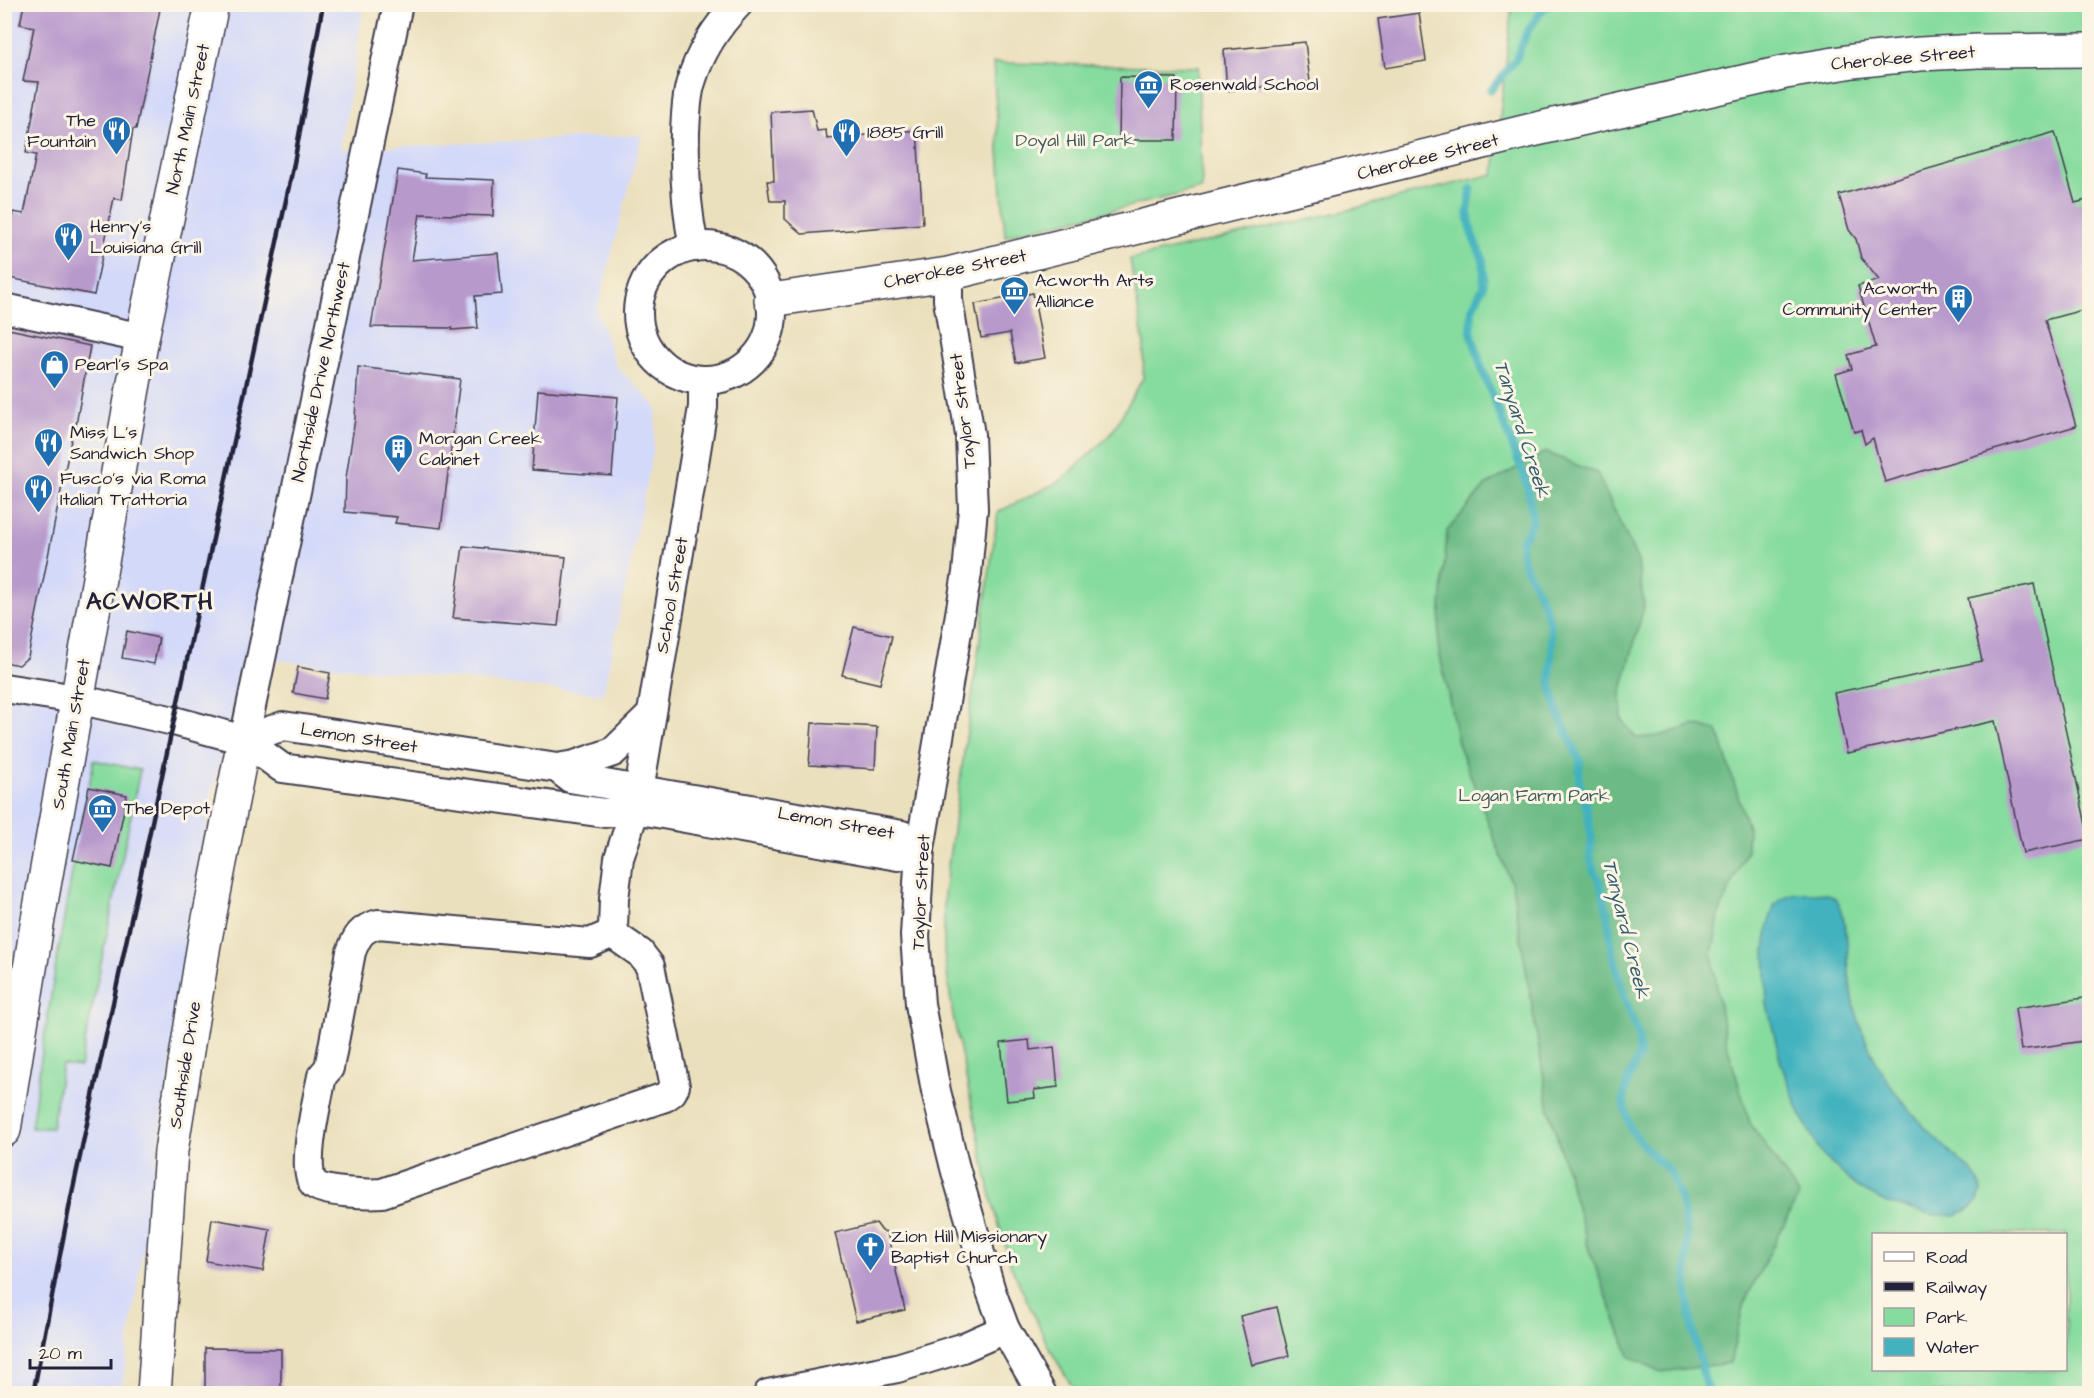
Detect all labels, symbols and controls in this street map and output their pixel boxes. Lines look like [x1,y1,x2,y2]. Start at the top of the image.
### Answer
street label: Cherokee Street [1830,39,1977,77]
street label: North Main Street [160,41,216,197]
museum icon: Rosenwald School [1133,68,1165,110]
place label: Rosenwald School [1170,72,1319,97]
place label: The Fountain [27,108,96,154]
restaurant icon: The Fountain [101,114,133,156]
restaurant icon: 1885 Grill [830,116,862,158]
place label: 1885 Grill [867,120,944,145]
street label: Cherokee Street [1355,127,1502,187]
park label: Doyal Hill Park [1016,128,1135,154]
place label: Henry's Louisiana Grill [90,214,202,260]
restaurant icon: Henry's Louisiana Grill [53,220,85,262]
street label: Cherokee Street [882,243,1029,295]
street label: Northside Drive Northwest [285,259,357,484]
place label: Acworth Arts Alliance [1035,268,1154,314]
museum icon: Acworth Arts Alliance [998,274,1030,316]
place label: Acworth Community Center [1782,276,1937,323]
building icon: Acworth Community Center [1942,282,1974,324]
shop icon: Pearl's Spa [38,348,70,390]
street label: Taylor Street [943,351,983,470]
place label: Pearl's Spa [75,352,168,377]
water label: Tanyard Creek [1486,357,1558,502]
place label: Miss L's Sandwich Shop [70,420,194,466]
restaurant icon: Miss L's Sandwich Shop [33,426,65,468]
place label: Morgan Creek Cabinet [419,426,542,472]
building icon: Morgan Creek Cabinet [382,432,414,474]
place label: Fusco’s via Roma Italian Trattoria [60,466,206,512]
restaurant icon: Fusco’s via Roma Italian Trattoria [23,472,55,514]
street label: School Street [649,534,695,655]
district label: ACWORTH [86,585,214,619]
street label: South Main Street [45,656,97,811]
street label: Lemon Street [299,716,420,760]
park label: Logan Farm Park [1458,783,1610,809]
museum icon: The Depot [87,792,119,834]
place label: The Depot [124,796,211,821]
street label: Lemon Street [776,800,897,846]
street label: Taylor Street [905,833,938,951]
water label: Tanyard Creek [1594,857,1657,1002]
street label: Southside Drive [163,999,207,1130]
place label: Zion Hill Missionary Baptist Church [891,1224,1047,1270]
church icon: Zion Hill Missionary Baptist Church [854,1230,886,1272]
legend [1872,1233,2067,1371]
text: Road [1926,1245,1967,1270]
text: Railway [1926,1275,1987,1301]
text: Park [1926,1305,1968,1330]
scale bar [30,1332,111,1370]
text: Water [1926,1335,1979,1360]
text: 20 m [39,1341,82,1366]

